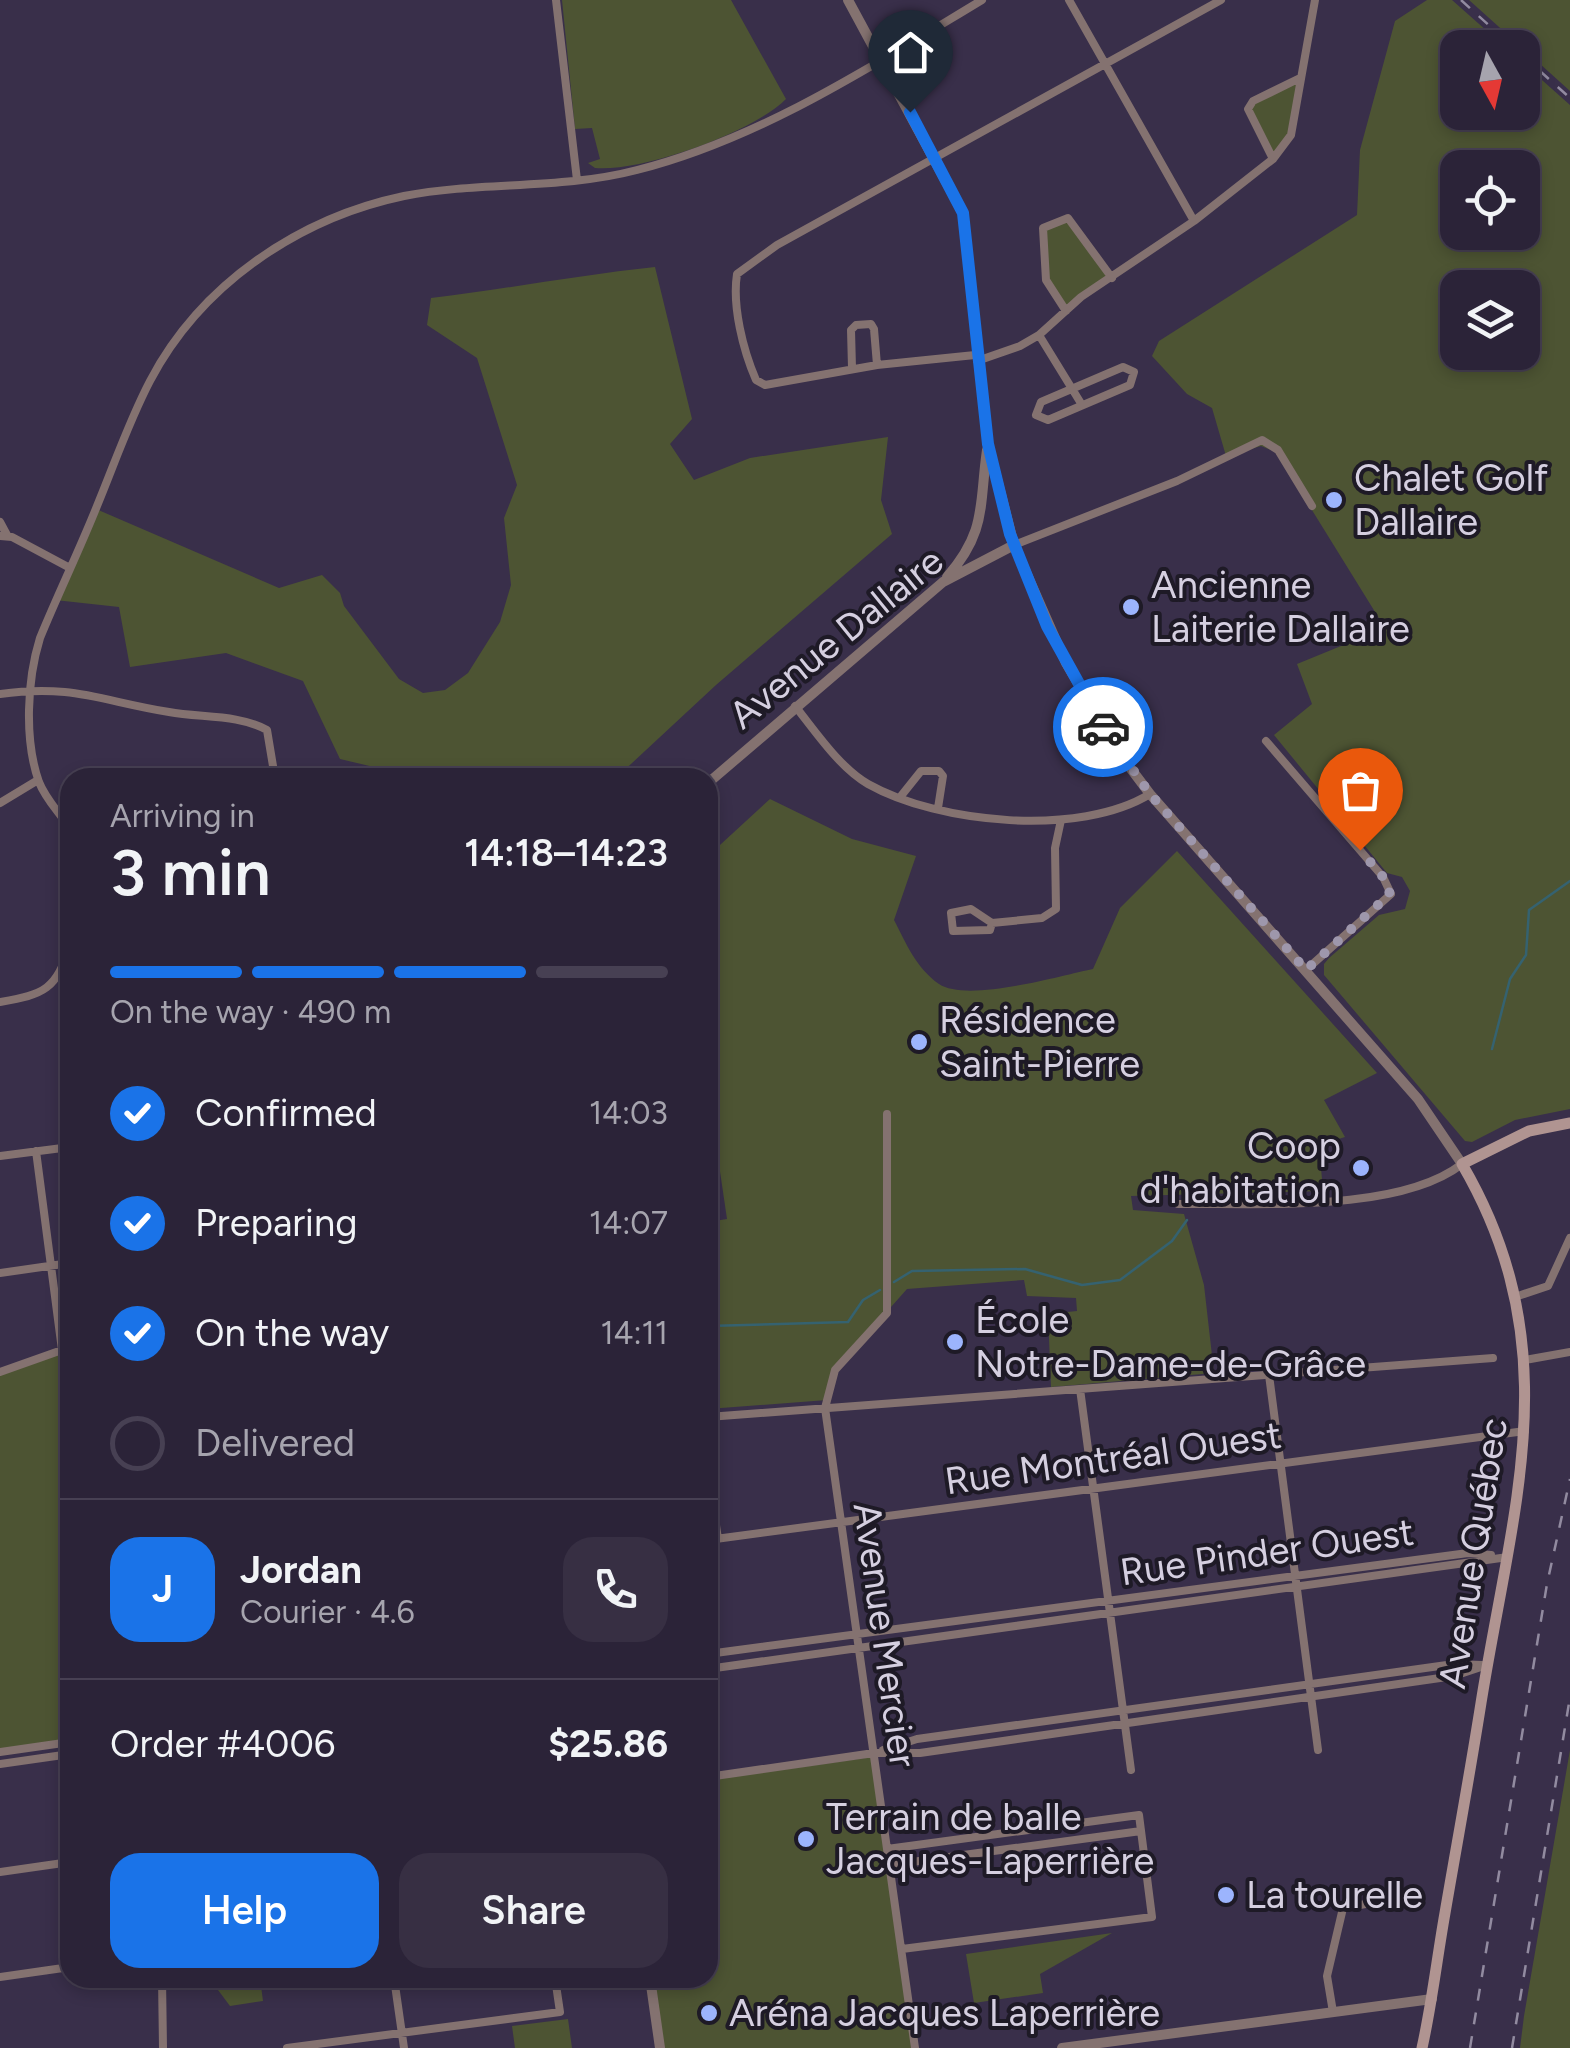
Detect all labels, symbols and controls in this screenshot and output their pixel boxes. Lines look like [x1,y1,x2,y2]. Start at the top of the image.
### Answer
pin [868,10,953,113]
icon: home [883,25,938,80]
north arrow [1440,30,1540,130]
map controls [1440,30,1540,370]
button: locate [1440,150,1540,250]
button: layers [1440,270,1540,370]
place label: Chalet Golf Dallaire [1354,455,1548,545]
marker: Chalet Golf Dallaire [1323,489,1345,511]
street label: Avenue Dallaire [720,538,952,738]
place label: Ancienne Laiterie Dallaire [1151,562,1410,652]
marker: Ancienne Laiterie Dallaire [1120,596,1142,618]
courier [1053,677,1153,777]
icon: car [1076,700,1131,755]
pin [1318,748,1403,851]
icon: bag [1333,763,1388,818]
text: Arriving in [110,797,255,835]
text: 14:18–14:23 [464,830,668,876]
text: 3 min [110,833,271,911]
text: On the way · 490 m [110,993,391,1031]
place label: Résidence Saint-Pierre [939,997,1140,1087]
marker: Résidence Saint-Pierre [908,1031,930,1053]
icon: check [110,1086,165,1141]
text: Confirmed [195,1090,377,1136]
text: 14:03 [589,1094,668,1132]
place label: Coop d'habitation [1139,1123,1341,1213]
marker: Coop d'habitation [1350,1157,1372,1179]
icon: check [110,1196,165,1251]
text: Preparing [195,1200,357,1246]
text: 14:07 [589,1204,668,1242]
place label: École Notre-Dame-de-Grâce [975,1297,1366,1387]
icon: check [110,1306,165,1361]
text: On the way [195,1310,389,1356]
text: 14:11 [600,1314,668,1352]
marker: École Notre-Dame-de-Grâce [944,1331,966,1353]
street label: Rue Montréal Ouest [942,1412,1284,1504]
street label: Avenue Québec [1429,1415,1517,1691]
text: Delivered [195,1420,355,1466]
street label: Avenue Mercier [844,1500,926,1770]
street label: Rue Pinder Ouest [1117,1509,1417,1595]
button: phone [563,1537,668,1642]
text: Jordan [240,1547,362,1593]
text: J [152,1566,173,1612]
text: Courier · 4.6 [240,1593,415,1631]
text: Order #4006 [110,1721,335,1767]
text: $25.86 [548,1721,668,1767]
place label: Terrain de balle Jacques-Laperrière [826,1794,1154,1884]
marker: Terrain de balle Jacques-Laperrière [795,1828,817,1850]
button: Help [110,1853,379,1968]
button: Share [399,1853,668,1968]
place label: La tourelle [1246,1872,1423,1918]
marker: La tourelle [1215,1884,1237,1906]
place label: Aréna Jacques Laperrière [729,1990,1160,2036]
marker: Aréna Jacques Laperrière [698,2002,720,2024]

